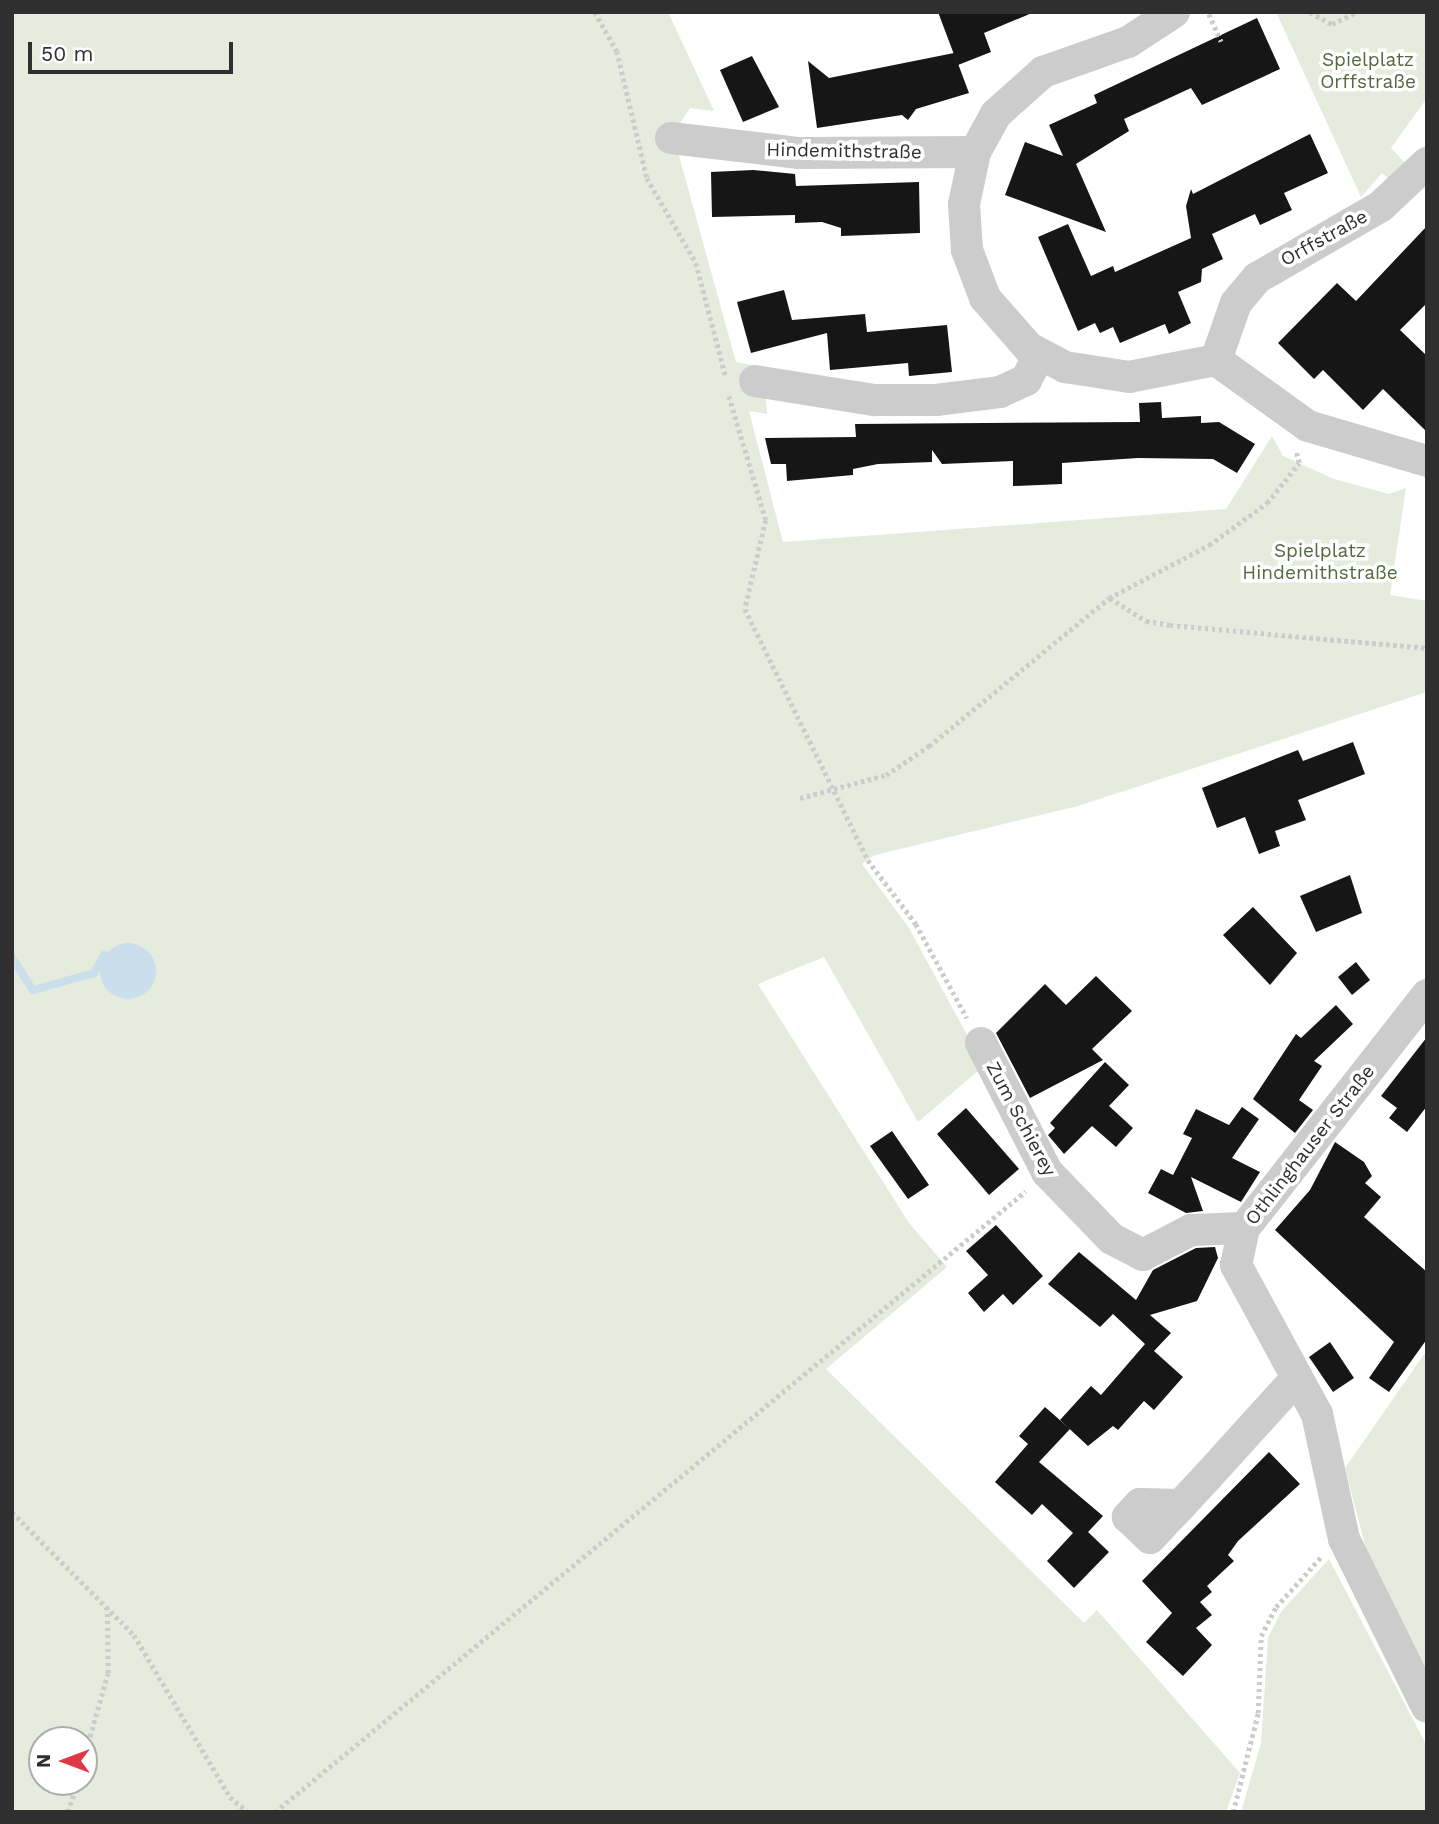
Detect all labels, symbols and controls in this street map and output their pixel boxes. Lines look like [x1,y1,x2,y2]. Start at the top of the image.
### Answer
scale bar [32,28,236,72]
text: 50 m [41,41,93,66]
park label: Spielplatz Orffstraße [1320,49,1416,93]
street label: Hindemithstraße [766,138,922,164]
street label: Orffstraße [1277,205,1371,271]
park label: Spielplatz Hindemithstraße [1242,540,1398,584]
street label: Zum Schierey [981,1058,1061,1180]
street label: Othlinghauser Straße [1240,1060,1380,1230]
north arrow [28,1726,98,1796]
text: N [32,1754,55,1768]

